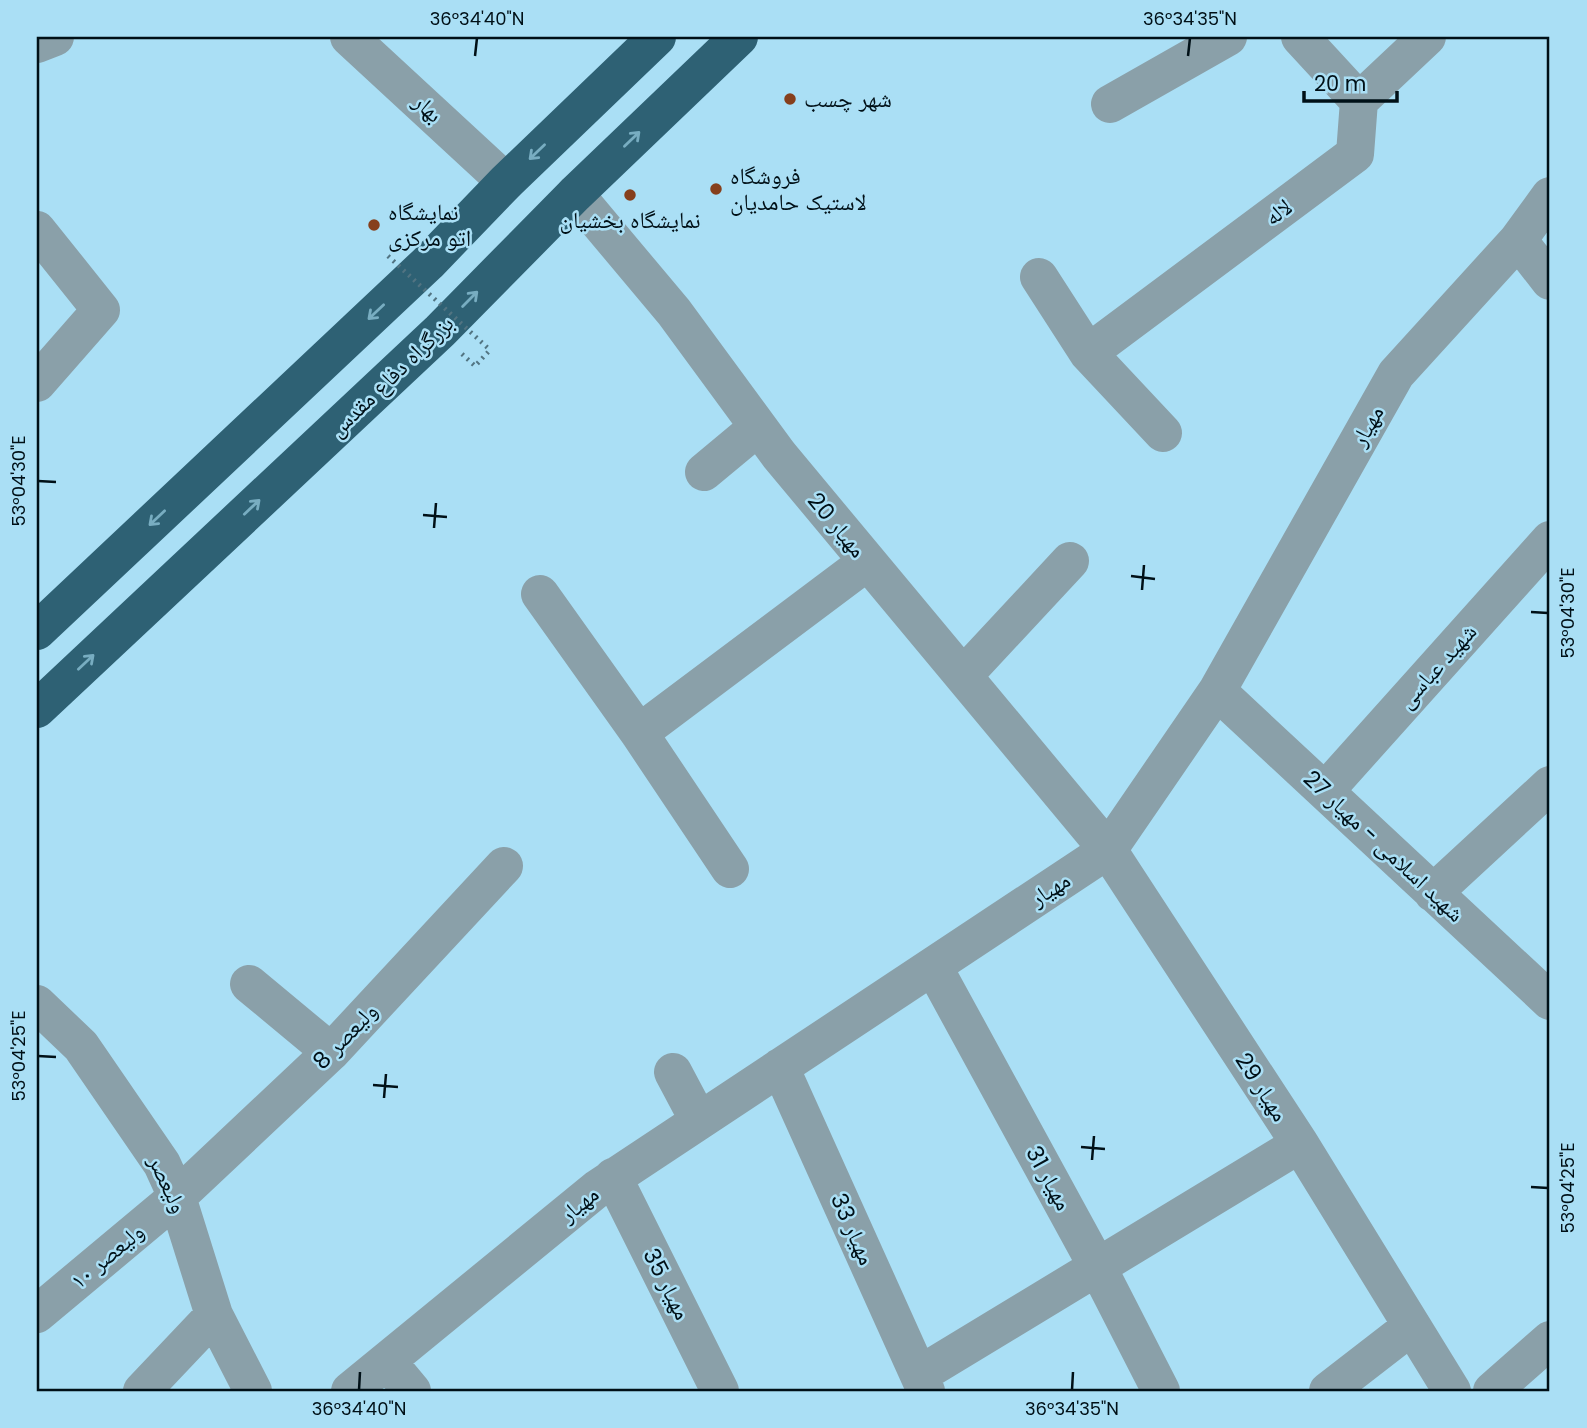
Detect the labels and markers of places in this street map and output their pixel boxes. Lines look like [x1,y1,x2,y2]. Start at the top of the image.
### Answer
place label: شهر چسب [804,83,892,115]
marker: شهر چسب [782,91,798,107]
place label: فروشگاه لاستیک حامدیان [730,160,867,218]
marker: فروشگاه لاستیک حامدیان [708,181,724,197]
marker: نمایشگاه بخشیان [622,187,638,203]
place label: نمایشگاه اتو مرکزی [388,196,471,254]
place label: نمایشگاه بخشیان [559,204,701,236]
marker: نمایشگاه اتو مرکزی [366,217,382,233]

